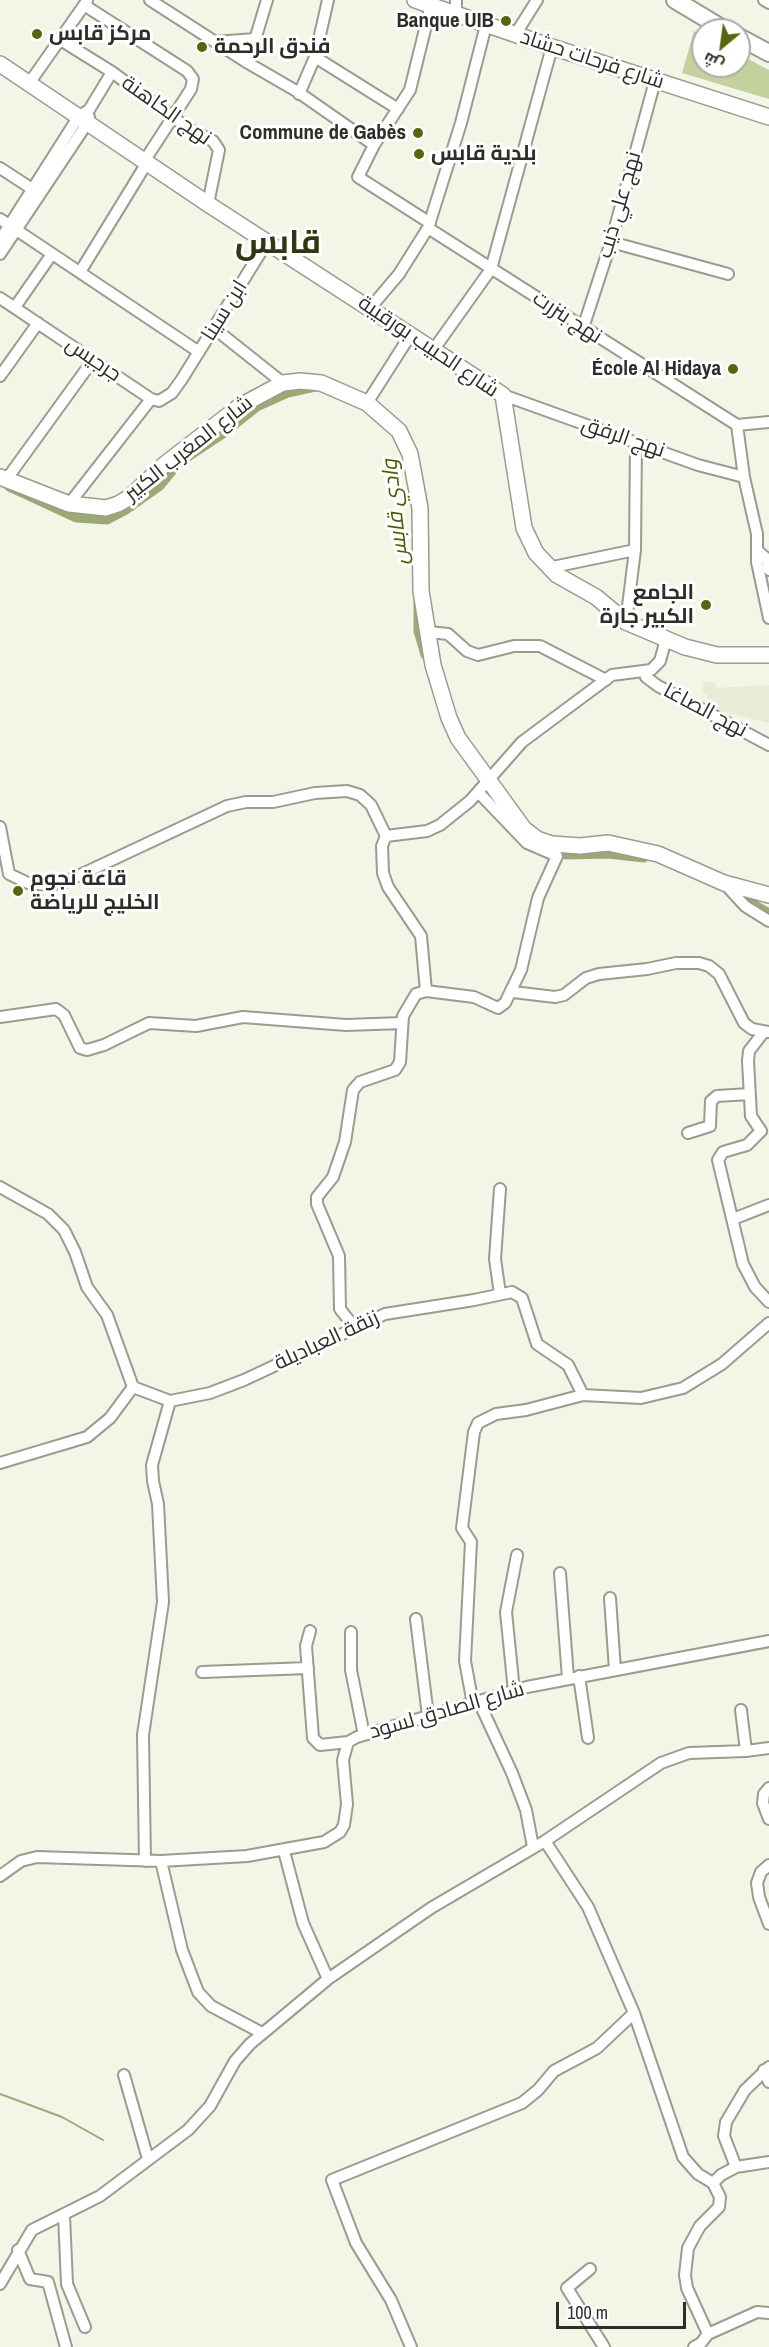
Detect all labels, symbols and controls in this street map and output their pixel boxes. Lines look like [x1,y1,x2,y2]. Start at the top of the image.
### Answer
place label: Banque UIB [396,8,494,34]
marker: Banque UIB [499,14,513,28]
north arrow [691,18,751,78]
place label: مركز قابس [49,21,151,47]
street label: شارع فرحات حشاد [517,25,667,95]
marker: مركز قابس [30,27,44,41]
place label: فندق الرحمة [214,34,331,60]
marker: فندق الرحمة [195,40,209,54]
text: ش [699,47,728,77]
street label: نهج الكاهنة [116,71,216,151]
place label: Commune de Gabès [239,120,406,146]
marker: Commune de Gabès [411,126,425,140]
place label: بلدية قابس [431,141,537,167]
marker: بلدية قابس [412,147,426,161]
street label: نهج علي ذيب [593,149,647,261]
district label: قابس [235,224,321,264]
street label: ابن سينا [197,276,253,346]
street label: نهج بنزرت [528,286,606,350]
street label: شارع الحبيب بورقيبة [353,291,503,403]
street label: جرجيس [60,332,126,388]
place label: École Al Hidaya [592,356,721,382]
marker: École Al Hidaya [726,362,740,376]
street label: شارع المغرب الكبير [120,391,258,507]
street label: نهج الرفق [578,412,668,464]
water label: وادي قابس [377,458,415,566]
place label: الجامع الكبير جارة [600,580,694,630]
marker: الجامع الكبير جارة [699,598,713,612]
street label: نهج الصاغا [659,678,751,744]
place label: قاعة نجوم الخليج للرياضة [30,866,160,916]
marker: قاعة نجوم الخليج للرياضة [11,884,25,898]
street label: زنقة العباديلة [270,1306,384,1376]
street label: شارع الصادق لسود [367,1677,527,1745]
scale bar [559,2290,690,2328]
text: 100 m [567,2300,608,2325]

